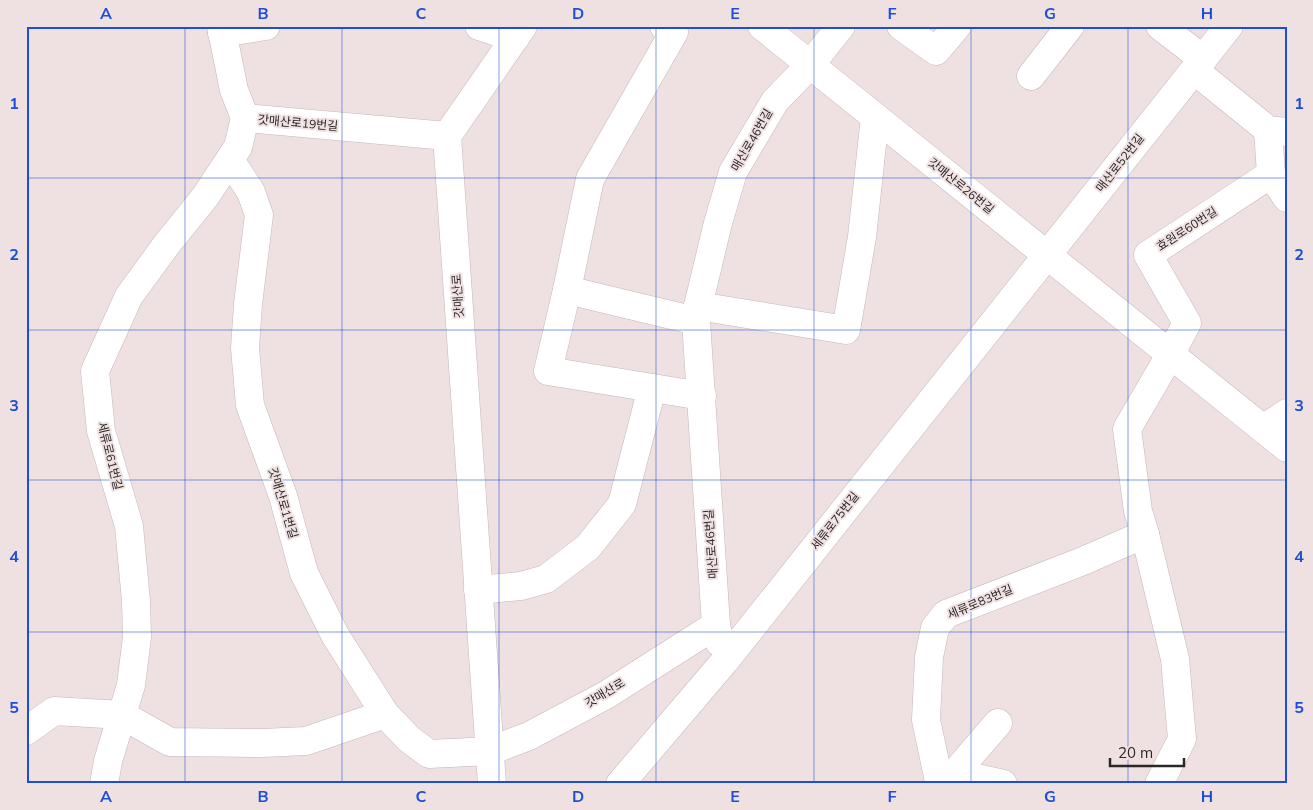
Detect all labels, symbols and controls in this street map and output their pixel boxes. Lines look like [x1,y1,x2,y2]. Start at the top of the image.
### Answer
text: A [100,3,112,23]
text: B [257,3,269,23]
text: C [416,3,427,23]
text: D [572,3,584,23]
text: E [730,3,740,23]
text: F [887,3,897,23]
text: G [1044,3,1056,23]
text: H [1201,3,1213,23]
text: 1 [9,93,19,113]
text: 1 [1294,93,1304,113]
street label: 매산로46번길 [728,106,775,174]
street label: 갓매산로19번길 [257,112,339,133]
street label: 매산로52번길 [1092,131,1147,195]
street label: 갓매산로26번길 [925,154,997,217]
street label: 효원로60번길 [1153,203,1220,254]
text: 2 [9,244,19,264]
text: 2 [1294,244,1304,264]
street label: 갓매산로 [448,273,467,319]
text: 3 [9,395,19,415]
text: 3 [1294,395,1304,415]
street label: 세류로61번길 [95,420,126,491]
street label: 갓매산로1번길 [266,466,301,540]
street label: 세류로75번길 [807,489,862,553]
street label: 매산로46번길 [701,509,720,579]
text: 4 [9,546,19,566]
text: 4 [1294,546,1304,566]
street label: 세류로83번길 [945,581,1015,622]
street label: 갓매산로 [582,675,628,710]
text: 5 [9,697,19,717]
text: 5 [1294,697,1304,717]
scale bar [1110,735,1184,767]
text: 20 m [1118,743,1153,762]
text: A [100,786,112,806]
text: B [257,786,269,806]
text: C [416,786,427,806]
text: D [572,786,584,806]
text: E [730,786,740,806]
text: F [887,786,897,806]
text: G [1044,786,1056,806]
text: H [1201,786,1213,806]

